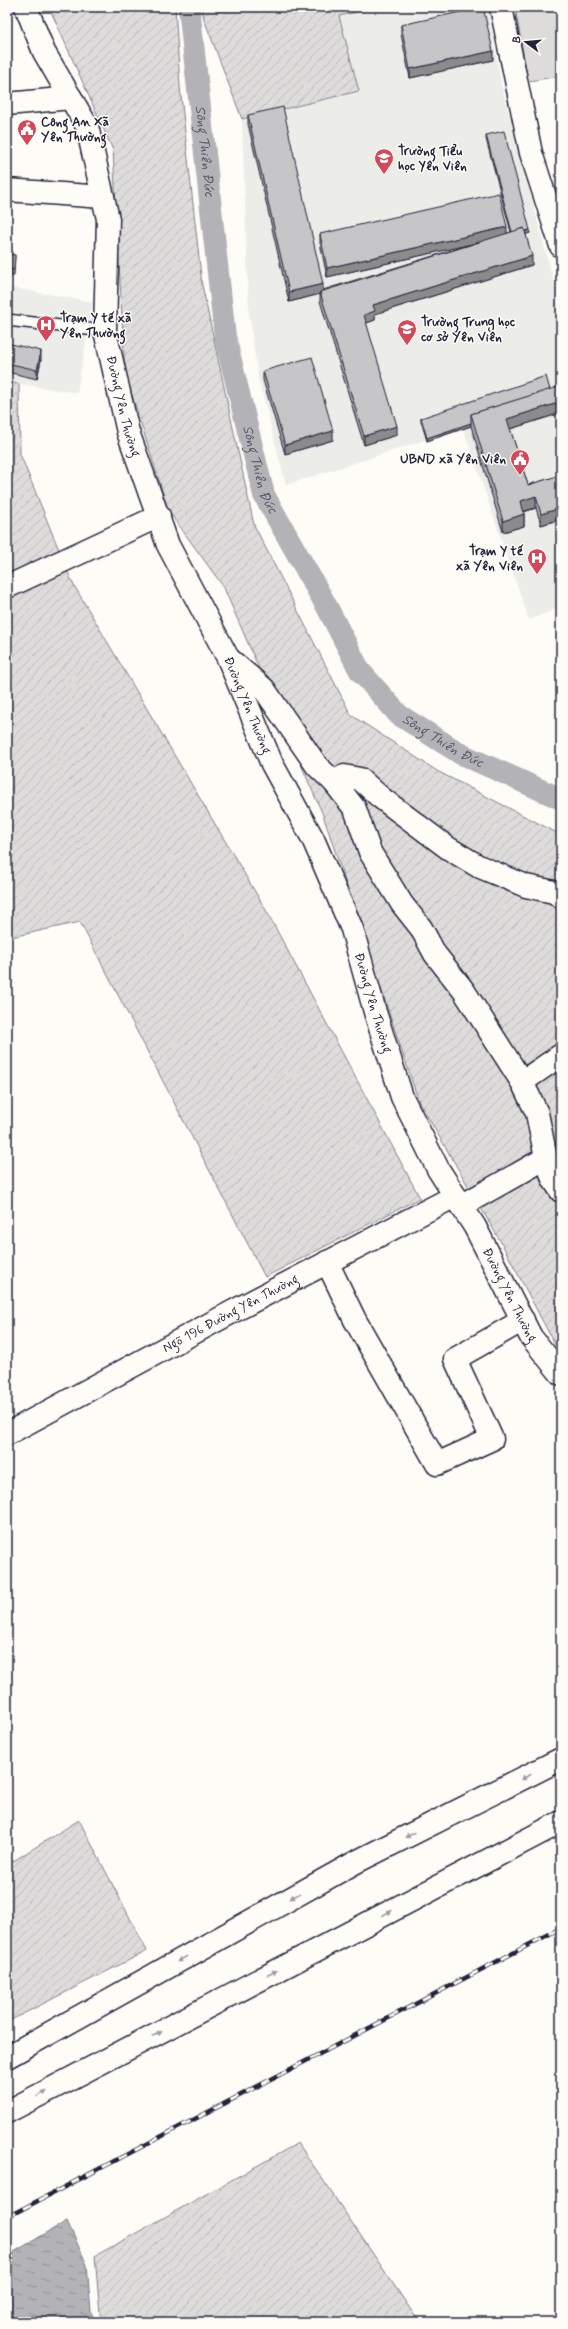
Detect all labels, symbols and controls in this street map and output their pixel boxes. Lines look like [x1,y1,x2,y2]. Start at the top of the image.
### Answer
north arrow [506,22,546,62]
text: B [510,34,525,45]
water label: Sông Thiên Đức [191,105,219,199]
place label: Công An Xã Yên Thường [41,114,109,149]
public building icon: Công An Xã Yên Thường [16,118,38,146]
place label: Trường Tiểu học Yên Viên [398,143,467,175]
school or university icon: Trường Tiểu học Yên Viên [373,147,395,175]
place label: Trạm Y tế xã Yên Thường [60,310,132,345]
hospital icon: Trạm Y tế xã Yên Thường [35,314,57,342]
place label: Trường Trung học cơ sở Yên Viên [421,314,516,346]
school or university icon: Trường Trung học cơ sở Yên Viên [396,318,418,346]
street label: Đường Yên Thường [102,354,145,460]
water label: Sông Thiên Đức [238,424,282,518]
public building icon: UBND xã Yên Viên [509,448,531,476]
place label: UBND xã Yên Viên [400,451,506,468]
place label: Trạm Y tế xã Yên Viên [456,543,524,575]
hospital icon: Trạm Y tế xã Yên Viên [526,547,548,575]
street label: Đường Yên Thường [220,654,275,757]
water label: Sông Thiên Đức [399,710,487,772]
street label: Đường Yên Thường [350,951,396,1056]
street label: Đường Yên Thường [478,1245,541,1347]
street label: Ngõ 196 Đường Yên Thường [160,1270,302,1357]
one-way arrow [520,1774,532,1780]
one-way arrow [404,1832,416,1838]
one-way arrow [289,1893,301,1899]
one-way arrow [381,1910,393,1916]
one-way arrow [176,1956,188,1963]
one-way arrow [266,1970,278,1976]
one-way arrow [151,2030,163,2037]
one-way arrow [36,2091,47,2097]

